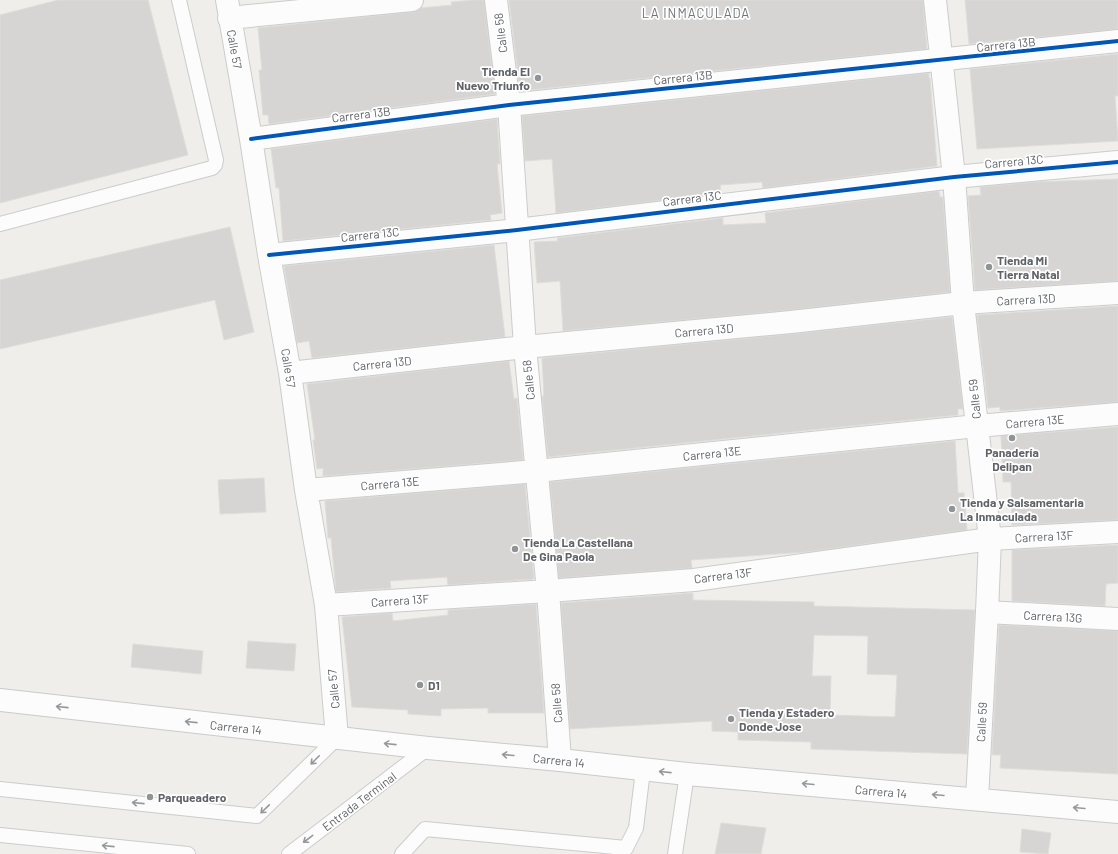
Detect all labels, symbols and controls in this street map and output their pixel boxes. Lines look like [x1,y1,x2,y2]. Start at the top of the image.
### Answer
district label: LA INMACULADA [642,5,750,21]
street label: Calle 58 [491,12,509,54]
street label: Calle 57 [225,28,245,70]
street label: Carrera 13B [976,34,1036,54]
place label: Tienda El Nuevo Triunfo [456,64,530,92]
street label: Carrera 13B [653,67,713,87]
marker: Tienda El Nuevo Triunfo [533,73,543,83]
street label: Carrera 13B [331,103,391,125]
street label: Carrera 13C [984,151,1044,171]
street label: Carrera 13C [662,187,722,209]
street label: Carrera 13C [340,224,400,244]
place label: Tienda Mi Tierra Natal [997,253,1059,281]
marker: Tienda Mi Tierra Natal [984,262,994,272]
street label: Carrera 13D [996,290,1056,308]
street label: Carrera 13D [674,320,734,340]
street label: Calle 57 [279,347,299,389]
street label: Carrera 13D [352,353,412,373]
street label: Calle 58 [519,359,537,401]
street label: Calle 59 [965,378,983,420]
street label: Carrera 13E [1005,411,1065,431]
marker: Panadería Delipan [1007,433,1017,443]
street label: Carrera 13E [682,443,742,463]
place label: Panadería Delipan [985,445,1039,473]
street label: Carrera 13E [360,473,420,493]
place label: Tienda y Salsamentaria La Inmaculada [960,495,1084,523]
marker: Tienda y Salsamentaria La Inmaculada [947,504,957,514]
street label: Carrera 13F [1014,527,1074,545]
place label: Tienda La Castellana De Gina Paola [523,535,633,563]
marker: Tienda La Castellana De Gina Paola [510,544,520,554]
street label: Carrera 13F [693,564,753,586]
street label: Carrera 13F [370,591,430,609]
street label: Carrera 13G [1023,607,1083,625]
street label: Calle 57 [324,668,342,709]
place label: D1 [428,678,440,692]
marker: D1 [415,680,425,690]
street label: Calle 58 [548,683,564,723]
street label: Calle 59 [973,702,989,742]
one-way arrow [56,704,69,711]
place label: Tienda y Estadero Donde Jose [739,705,835,733]
marker: Tienda y Estadero Donde Jose [726,714,736,724]
street label: Carrera 14 [209,717,263,737]
one-way arrow [185,718,198,725]
one-way arrow [384,740,397,748]
street label: Carrera 14 [532,750,586,770]
one-way arrow [502,752,515,759]
one-way arrow [310,755,320,765]
one-way arrow [659,768,672,776]
street label: Entrada Terminal [319,769,399,833]
one-way arrow [802,781,815,788]
street label: Carrera 14 [854,782,908,800]
place label: Parqueadero [158,790,227,804]
marker: Parqueadero [145,792,155,802]
one-way arrow [932,792,945,799]
one-way arrow [132,800,145,807]
one-way arrow [259,804,270,813]
one-way arrow [1073,804,1086,812]
one-way arrow [303,835,314,844]
one-way arrow [102,842,115,850]

